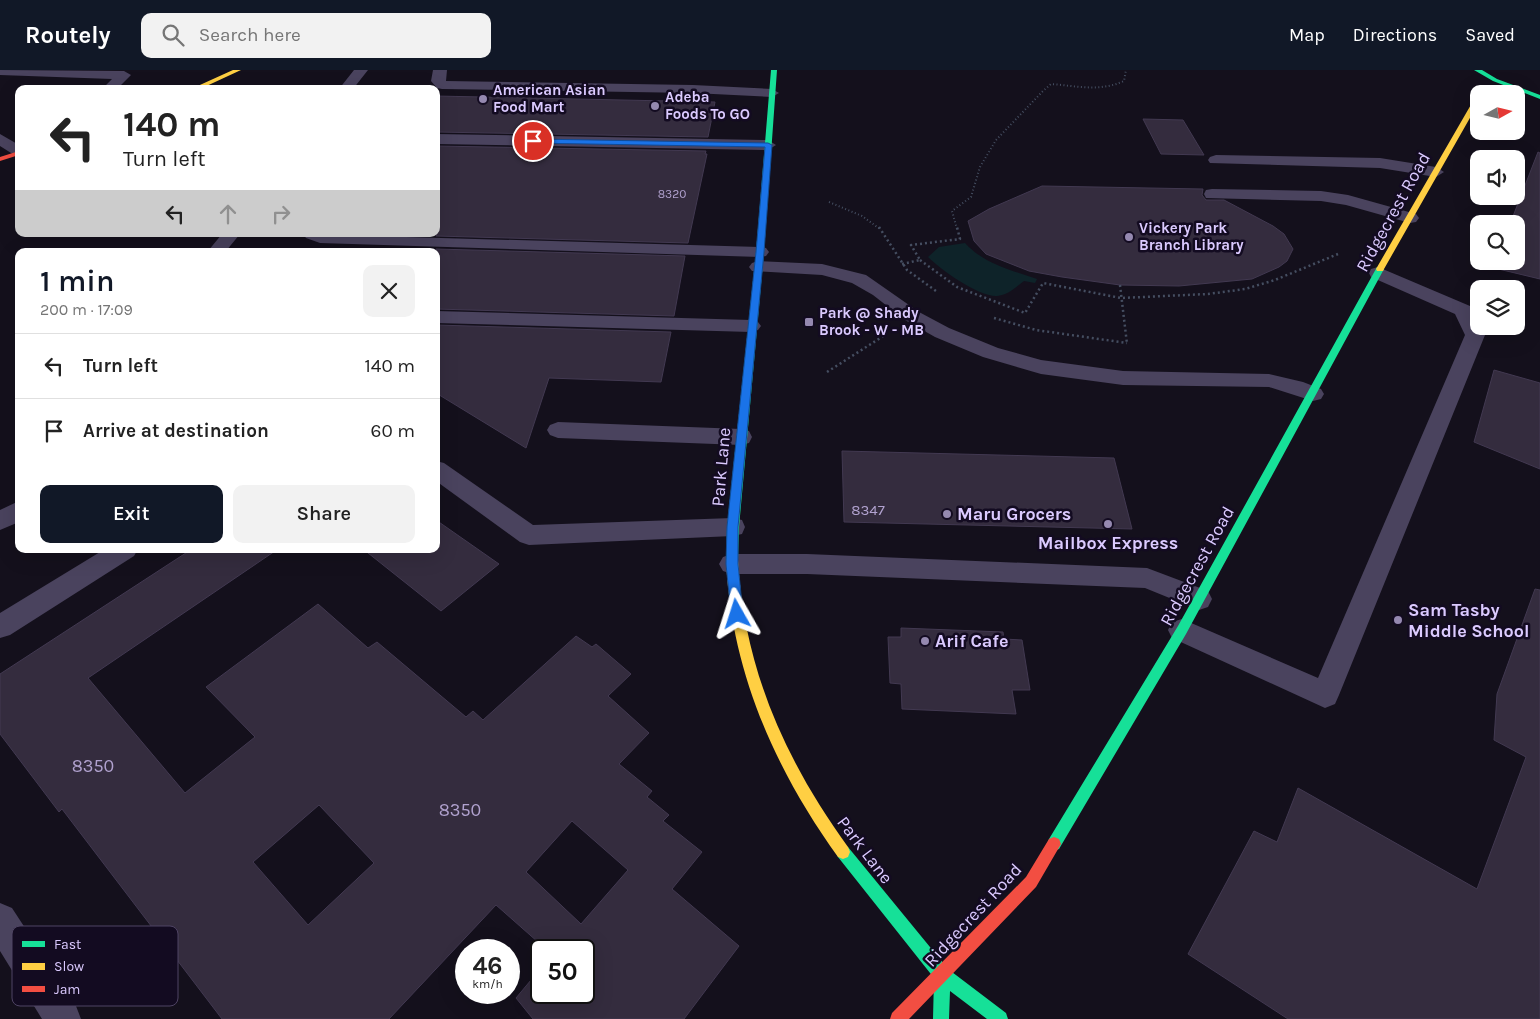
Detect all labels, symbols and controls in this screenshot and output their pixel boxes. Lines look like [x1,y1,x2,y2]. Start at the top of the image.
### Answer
search box [141,13,491,58]
text: Routely [25,21,111,49]
icon: search [159,21,187,49]
text: Search here [199,24,301,46]
text: Map [1289,24,1325,46]
text: Directions [1353,24,1437,46]
text: Saved [1465,24,1515,46]
place label: American Asian Food Mart [493,81,606,116]
north arrow [1470,85,1525,140]
map controls [1470,85,1525,335]
place label: Adeba Foods To GO [665,88,750,123]
marker: American Asian Food Mart [477,93,489,105]
marker: Adeba Foods To GO [649,100,661,112]
text: 140 m [123,104,221,145]
icon: left [40,105,105,170]
pin [512,120,554,162]
icon: arrive [519,127,547,155]
text: Turn left [123,146,206,172]
street label: Ridgecrest Road [1351,148,1435,276]
button: sound [1470,150,1525,205]
house number: 8320 [658,187,686,201]
icon: left [161,200,189,228]
icon: ahead [214,200,242,228]
icon: right [267,200,295,228]
button: search [1470,215,1525,270]
place label: Vickery Park Branch Library [1139,219,1244,254]
marker: Vickery Park Branch Library [1123,231,1135,243]
text: 1 min [40,263,114,299]
button: close [363,265,415,317]
button: layers [1470,280,1525,335]
text: 200 m · 17:09 [40,300,133,319]
place label: Park @ Shady Brook - W - MB [819,304,924,339]
marker: Park @ Shady Brook - W - MB [803,316,815,328]
icon: left [40,352,68,380]
text: Turn left [83,355,158,377]
text: 140 m [365,355,415,377]
icon: arrive [40,417,68,445]
text: Arrive at destination [83,420,269,442]
text: 60 m [371,420,415,442]
street label: Park Lane [707,427,735,507]
button: Exit [40,485,223,543]
button: Share [233,485,415,543]
house number: 8347 [851,501,885,519]
street label: Ridgecrest Road [1155,502,1239,630]
place label: Maru Grocers [957,503,1071,525]
marker: Maru Grocers [941,508,953,520]
marker: Mailbox Express [1102,518,1114,530]
place label: Mailbox Express [1038,532,1178,554]
position arrow [710,587,762,639]
place label: Sam Tasby Middle School [1408,599,1529,642]
marker: Sam Tasby Middle School [1392,614,1404,626]
place label: Arif Cafe [935,630,1009,652]
marker: Arif Cafe [919,635,931,647]
house number: 8350 [72,755,114,777]
house number: 8350 [439,799,481,821]
street label: Park Lane [832,812,898,888]
street label: Ridgecrest Road [919,859,1027,971]
legend [12,926,178,1006]
text: Fast [54,936,81,953]
speed limit sign: 50 [530,939,595,1004]
text: 46 [472,951,503,980]
text: Slow [54,958,84,975]
text: km/h [472,977,503,991]
text: Jam [54,981,80,998]

